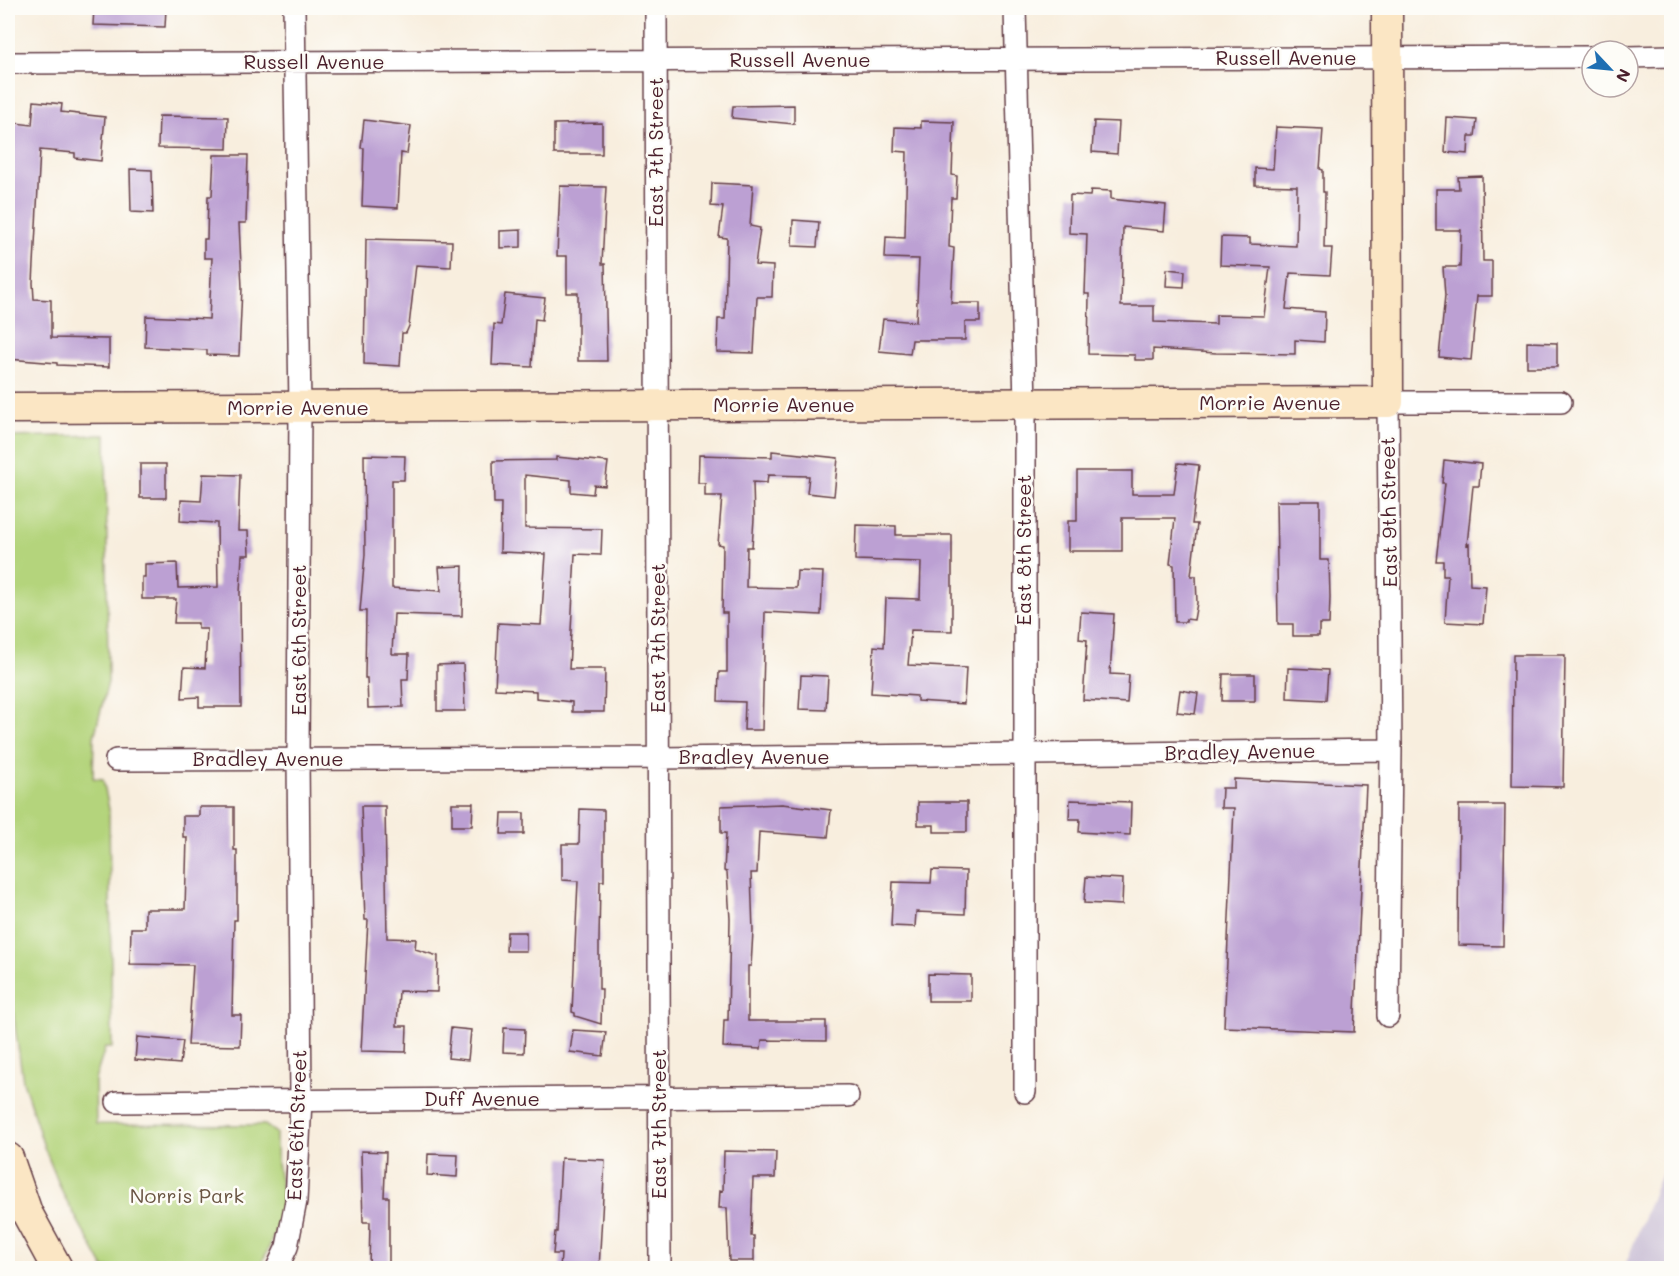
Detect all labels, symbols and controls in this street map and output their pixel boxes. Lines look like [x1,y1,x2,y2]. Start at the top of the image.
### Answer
north arrow [1580,39,1640,99]
street label: Russell Avenue [1215,44,1357,70]
street label: Russell Avenue [729,46,871,72]
street label: Russell Avenue [243,48,385,74]
text: N [1612,66,1636,86]
street label: East 7th Street [642,77,668,227]
street label: Morrie Avenue [1199,389,1341,415]
street label: Morrie Avenue [713,391,855,417]
street label: Morrie Avenue [227,394,369,420]
street label: East 9th Street [1374,436,1402,588]
street label: East 8th Street [1010,474,1036,626]
street label: East 7th Street [644,563,670,713]
street label: East 6th Street [285,564,311,716]
street label: Bradley Avenue [1164,737,1316,765]
street label: Bradley Avenue [678,743,830,769]
street label: Bradley Avenue [192,745,344,771]
street label: East 6th Street [280,1049,312,1201]
street label: East 7th Street [645,1049,671,1199]
street label: Duff Avenue [424,1085,540,1111]
park label: Norris Park [130,1182,244,1208]

